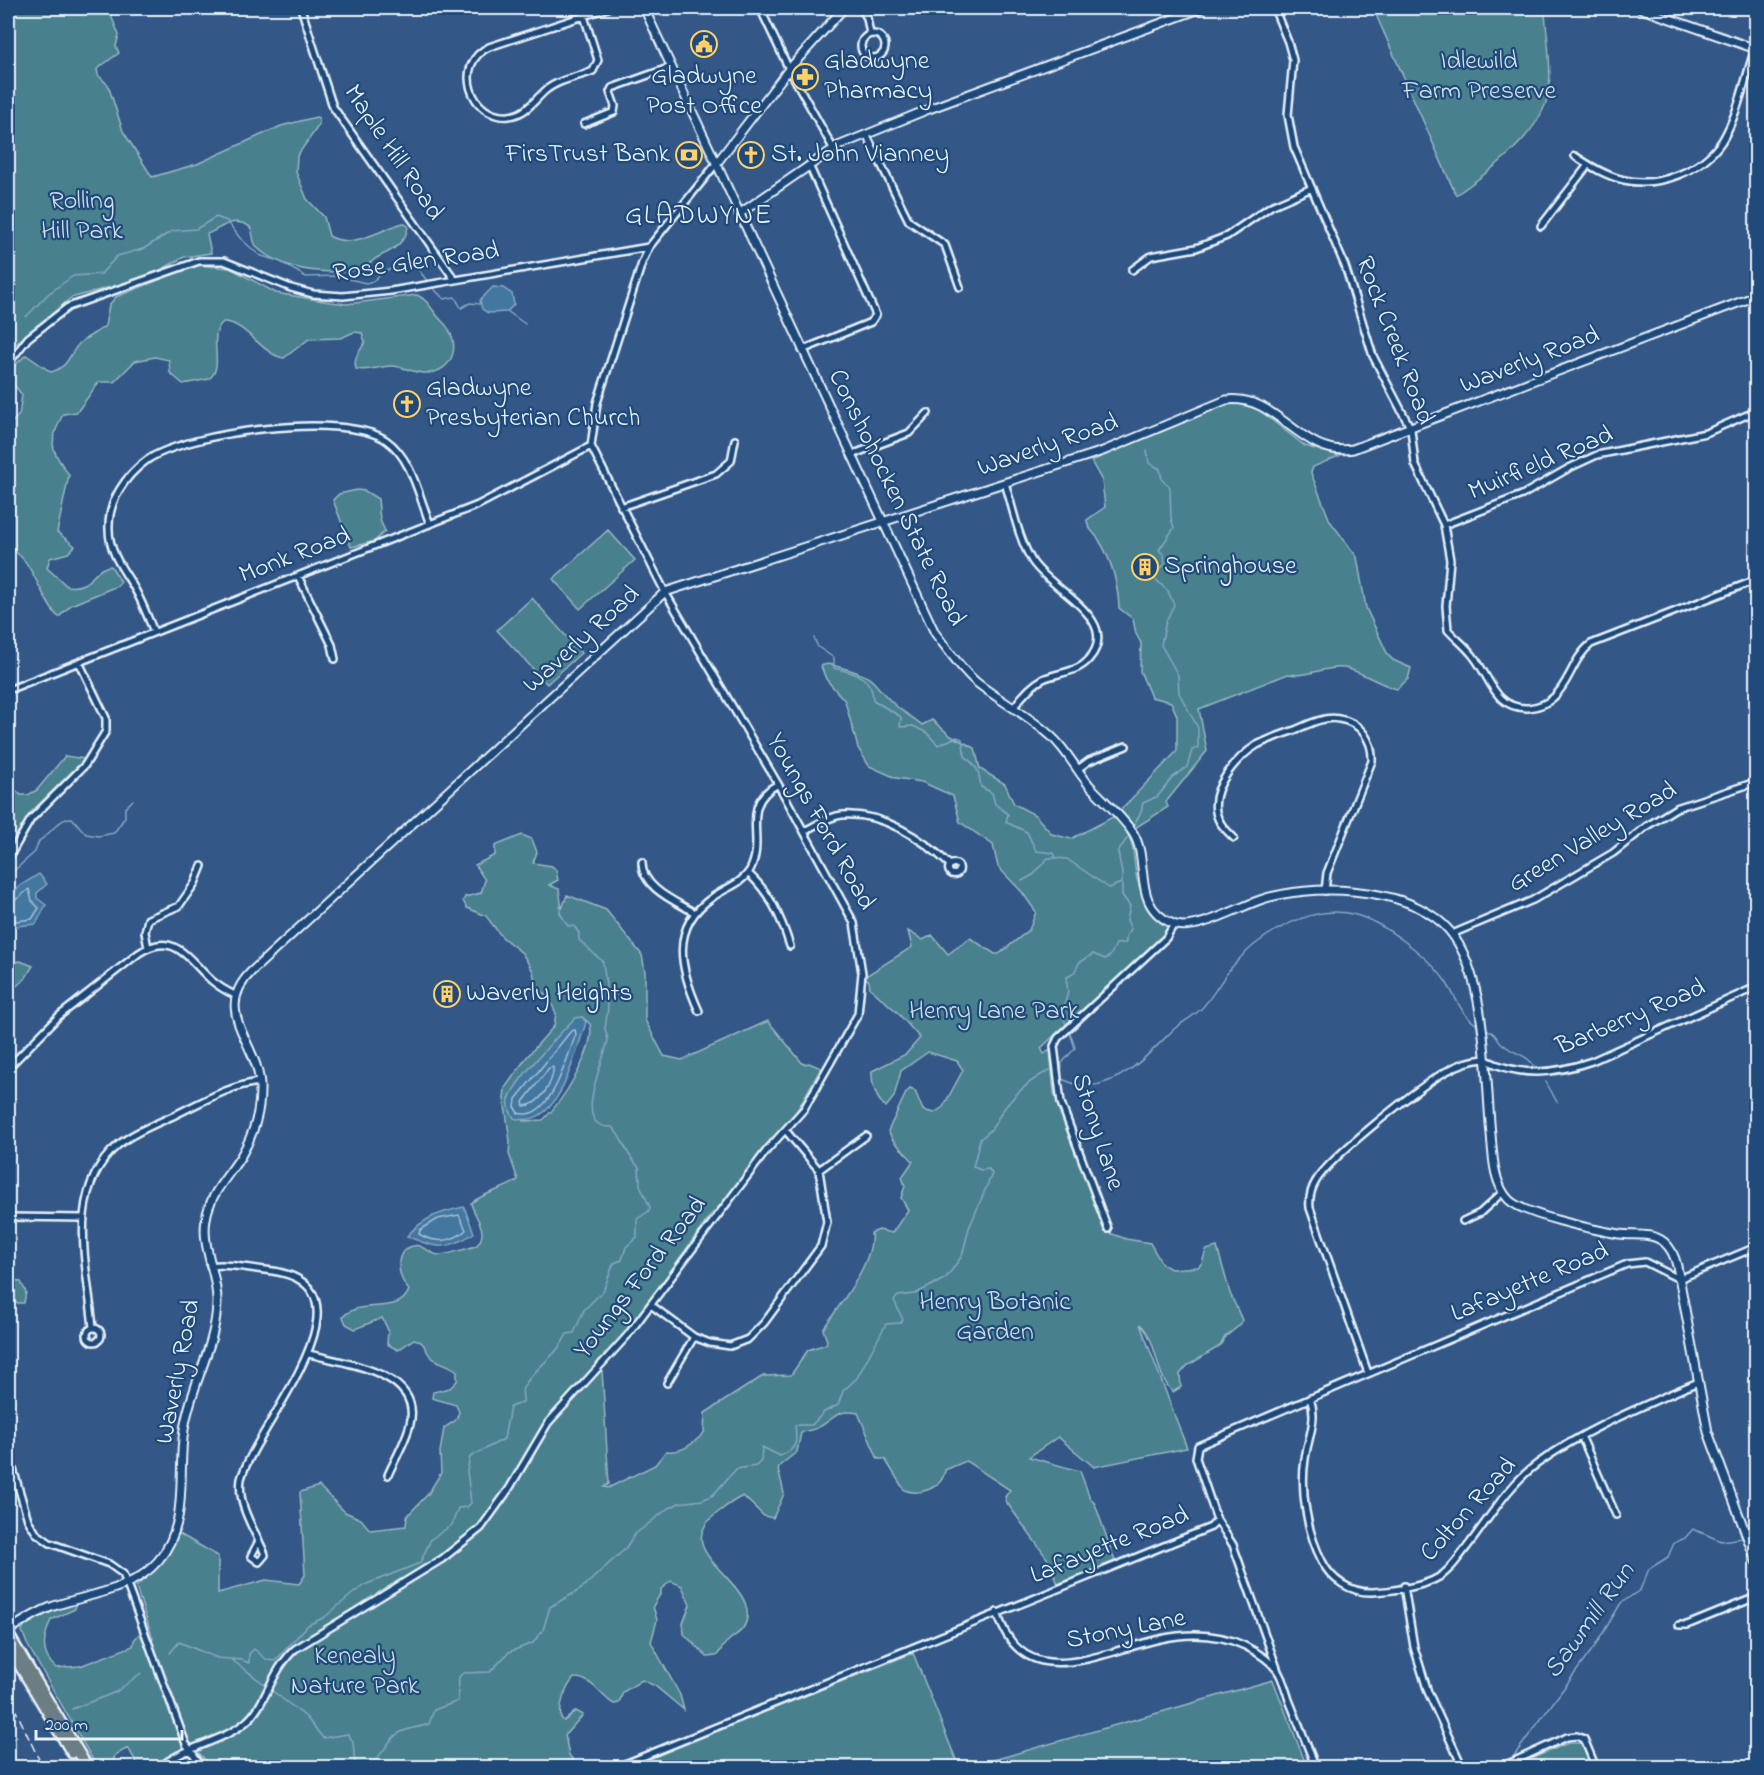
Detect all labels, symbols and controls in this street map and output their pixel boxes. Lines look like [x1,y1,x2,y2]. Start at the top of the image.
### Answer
public building icon: Gladwyne Post Office [689,29,719,59]
place label: Gladwyne Pharmacy [824,43,932,111]
park label: Idlewild Farm Preserve [1401,43,1556,111]
place label: Gladwyne Post Office [646,58,762,126]
pharmacy icon: Gladwyne Pharmacy [790,62,820,92]
street label: Maple Hill Road [333,77,453,229]
place label: FirsTrust Bank [504,136,671,174]
place label: St. John Vianney [771,136,949,174]
bank icon: FirsTrust Bank [674,140,704,170]
church icon: St. John Vianney [736,140,766,170]
park label: Rolling Hill Park [41,183,124,251]
district label: GLADWYNE [625,196,773,237]
street label: Rose Glen Road [330,232,502,293]
street label: Rock Creek Road [1344,251,1444,431]
street label: Waverly Road [1455,317,1606,405]
street label: Conshohocken State Road [817,363,975,633]
place label: Gladwyne Presbyterian Church [426,370,640,438]
church icon: Gladwyne Presbyterian Church [392,389,422,419]
street label: Waverly Road [973,404,1124,488]
street label: Muirfield Road [1463,416,1620,512]
street label: Monk Road [234,517,357,595]
place label: Springhouse [1164,548,1297,586]
building icon: Springhouse [1130,552,1160,582]
street label: Waverly Road [515,577,649,703]
street label: Youngs Ford Road [756,726,885,918]
street label: Green Valley Road [1501,772,1685,904]
street label: Barberry Road [1550,969,1712,1067]
place label: Waverly Heights [466,975,632,1013]
building icon: Waverly Heights [432,979,462,1009]
park label: Henry Lane Park [909,993,1080,1031]
street label: Stony Lane [1060,1069,1134,1196]
street label: Youngs Ford Road [565,1188,717,1368]
street label: Lafayette Road [1445,1233,1615,1333]
park label: Henry Botanic Garden [919,1284,1071,1352]
street label: Waverly Road [146,1296,212,1448]
street label: Colton Road [1412,1449,1527,1571]
street label: Lafayette Road [1025,1497,1195,1595]
water label: Sawmill Run [1535,1554,1646,1687]
street label: Stony Lane [1063,1600,1189,1660]
park label: Kenealy Nature Park [291,1638,420,1706]
scale bar [36,1703,182,1741]
text: 200 m [45,1713,88,1739]

